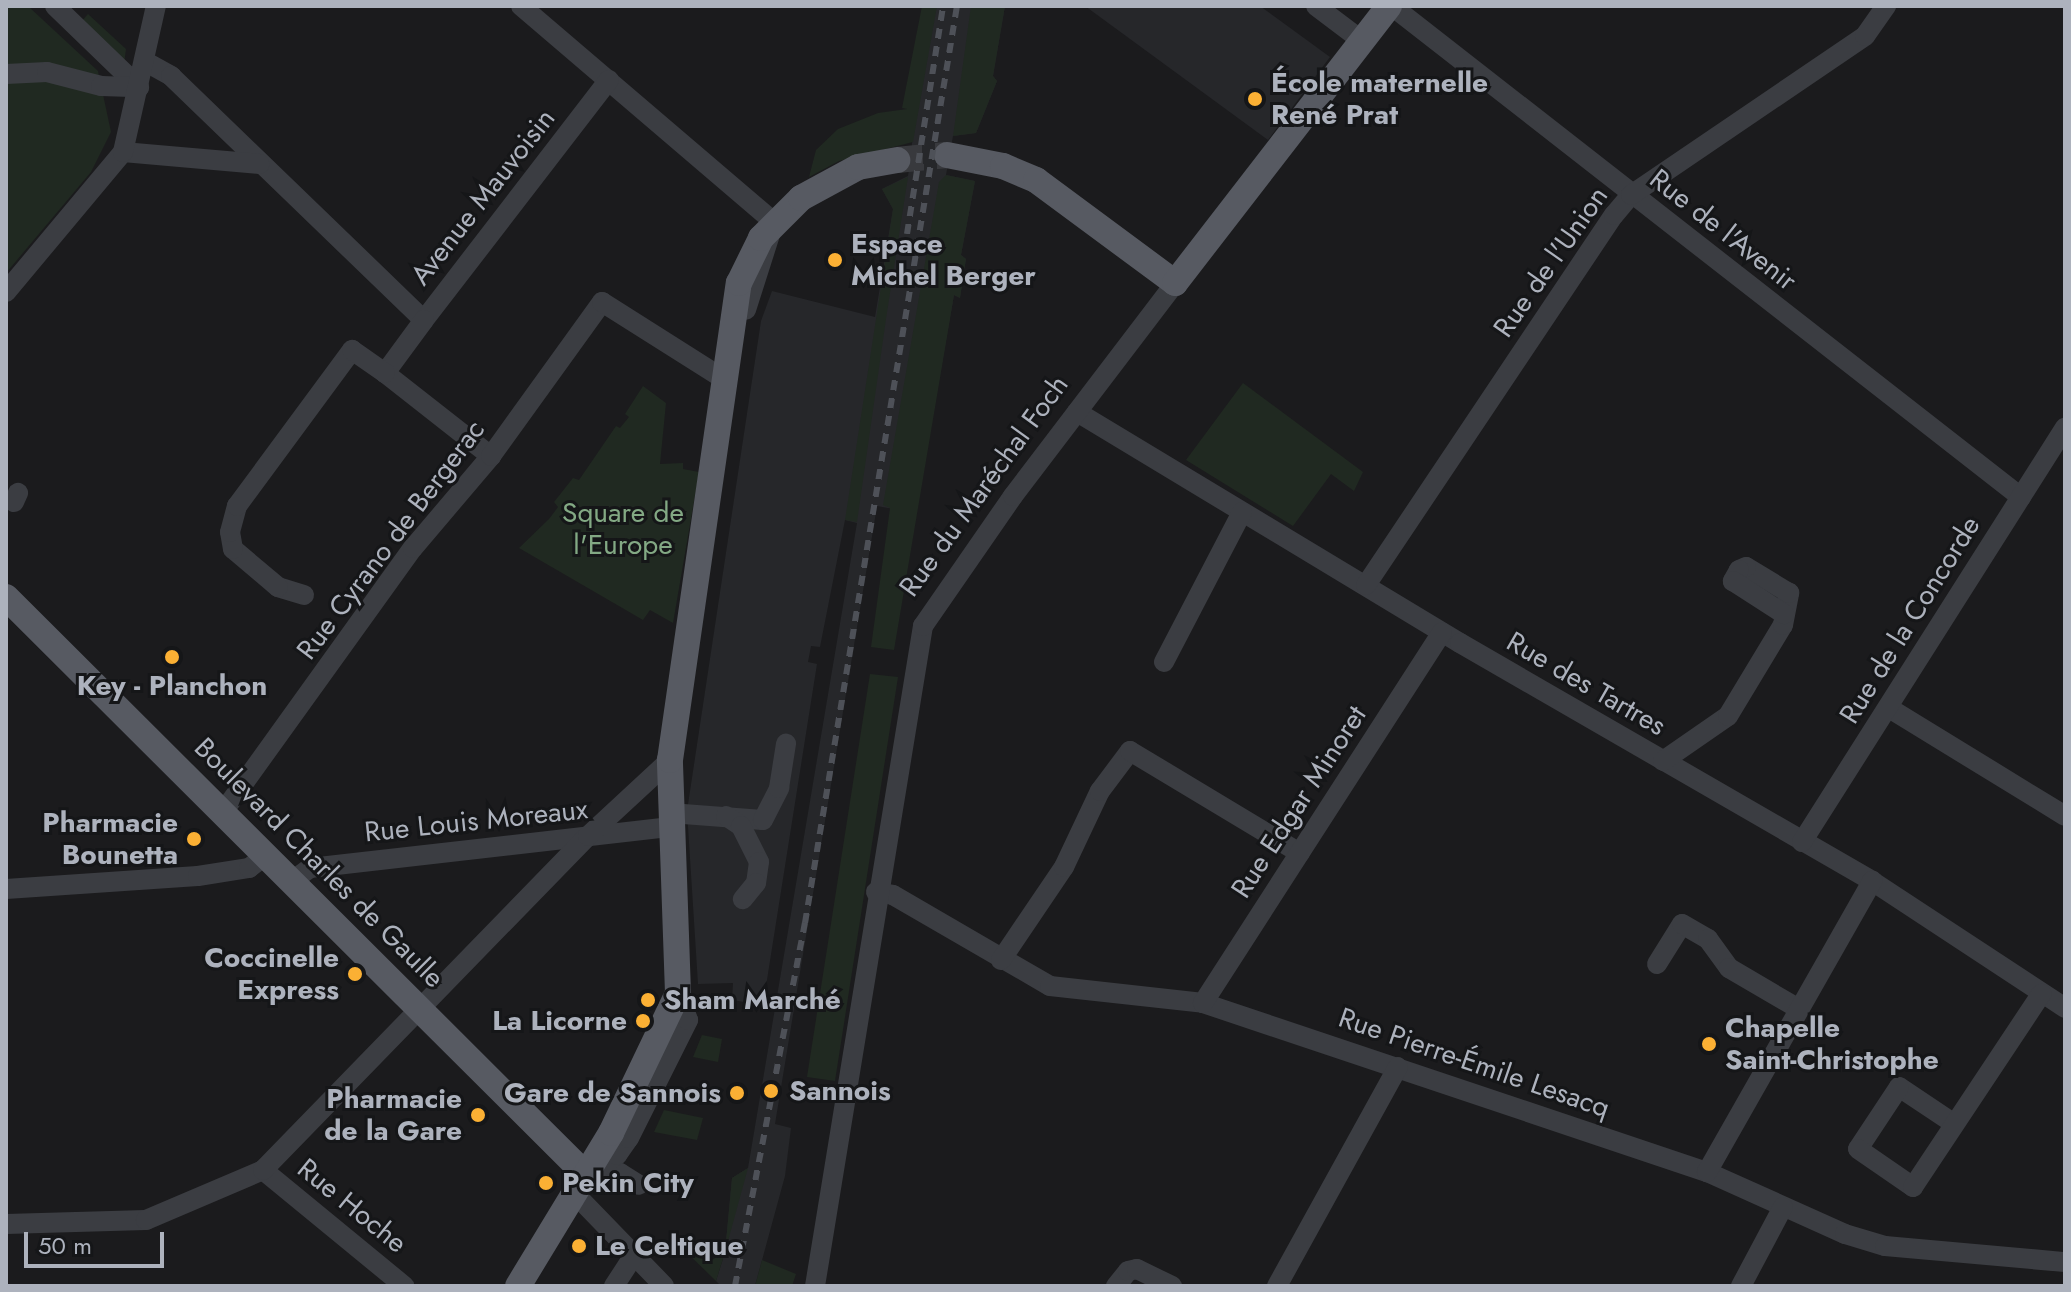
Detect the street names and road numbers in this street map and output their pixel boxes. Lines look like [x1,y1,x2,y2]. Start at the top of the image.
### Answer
street label: Avenue Mauvoisin [404,102,562,292]
street label: Rue de l'Avenir [1643,162,1803,298]
street label: Rue de l'Union [1487,180,1615,344]
street label: Rue du Maréchal Foch [893,369,1075,603]
street label: Rue Cyrano de Bergerac [290,414,492,666]
street label: Rue de la Concorde [1833,510,1987,730]
street label: Rue des Tartres [1500,625,1672,743]
street label: Rue Edgar Minoret [1224,700,1374,904]
street label: Boulevard Charles de Gaulle [187,731,451,995]
street label: Rue Louis Moreaux [363,793,589,849]
street label: Rue Pierre-Émile Lesacq [1334,1001,1614,1125]
street label: Rue Hoche [291,1152,413,1260]

